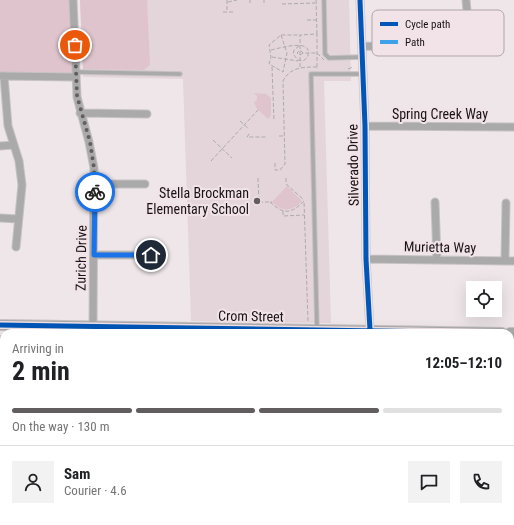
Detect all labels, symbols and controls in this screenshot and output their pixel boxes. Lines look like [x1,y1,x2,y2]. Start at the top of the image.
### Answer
legend [372,10,504,56]
text: Cycle path [405,18,450,31]
pin [58,28,92,62]
icon: bag [64,34,86,56]
text: Path [405,36,425,49]
street label: Spring Creek Way [392,106,488,122]
street label: Silverado Drive [344,123,362,206]
courier [75,172,115,212]
icon: bike [84,181,106,203]
place label: Stella Brockman Elementary School [146,185,249,217]
marker: Stella Brockman Elementary School [252,196,262,206]
street label: Zurich Drive [72,225,90,291]
pin [134,238,168,272]
street label: Murietta Way [404,238,477,256]
icon: home [140,244,162,266]
map controls [466,281,502,317]
button: locate [466,281,502,317]
street label: Crom Street [218,307,284,325]
text: Arriving in [12,341,64,356]
text: 12:05–12:10 [425,354,502,372]
text: 2 min [12,356,70,386]
text: On the way · 130 m [12,419,109,434]
button: person [12,461,54,503]
button: chat [408,461,450,503]
button: phone [460,461,502,503]
text: Sam [64,465,90,483]
text: Courier · 4.6 [64,483,127,498]

